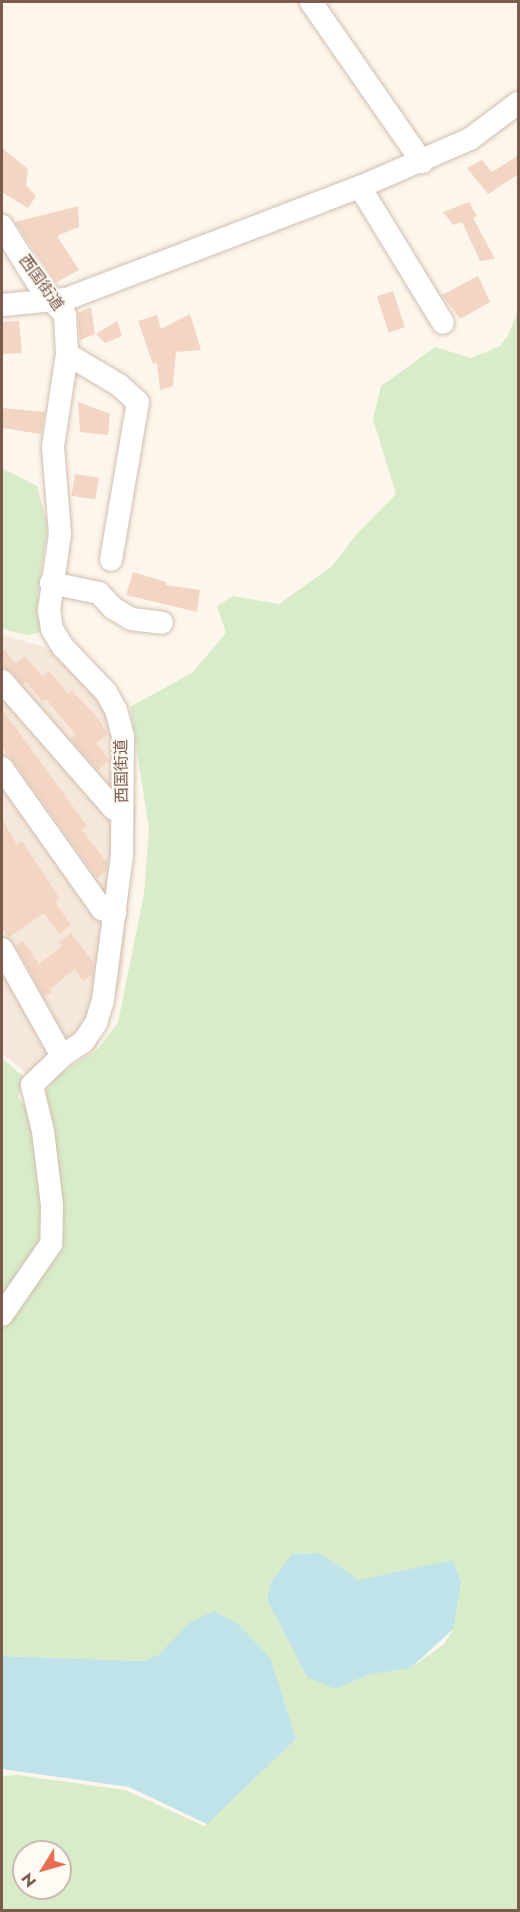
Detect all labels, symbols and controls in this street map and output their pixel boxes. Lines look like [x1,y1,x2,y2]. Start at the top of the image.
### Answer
street label: 西国街道 [14,251,68,315]
street label: 西国街道 [112,739,132,803]
north arrow [12,1840,72,1900]
text: N [16,1868,42,1892]

